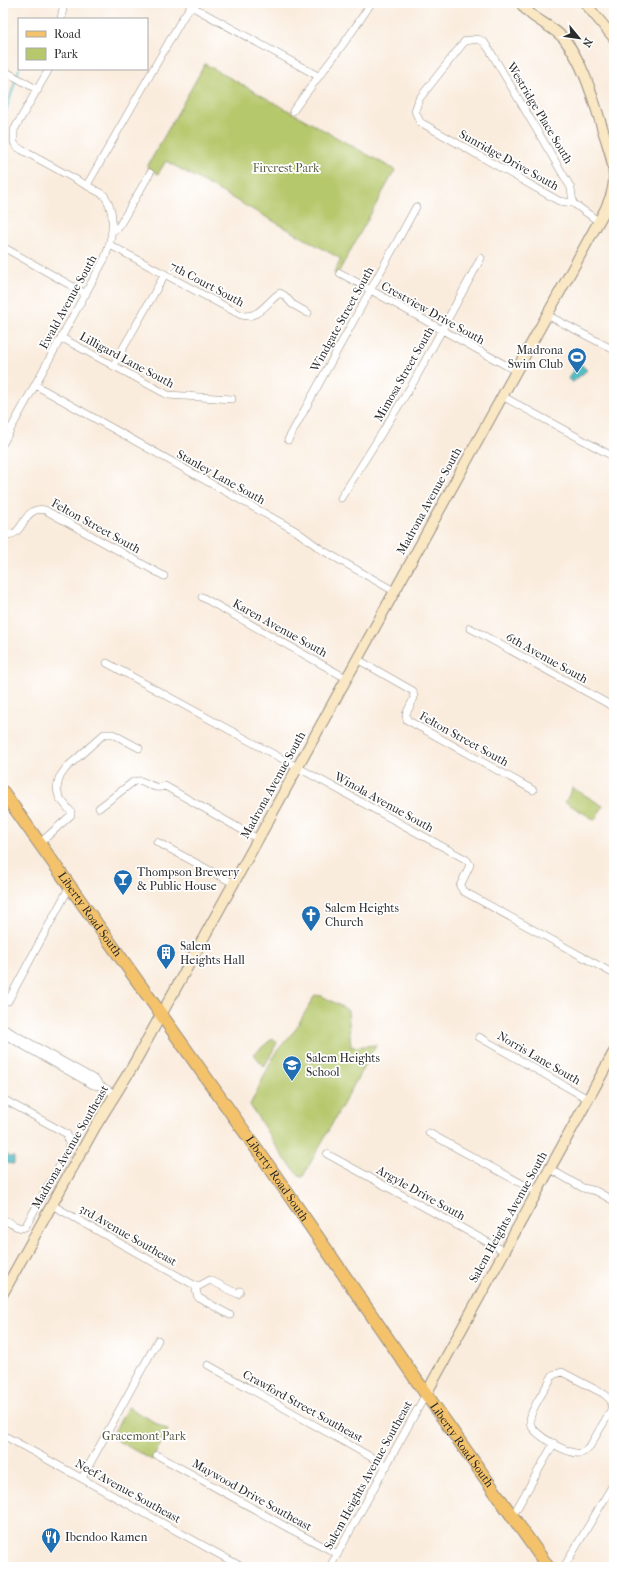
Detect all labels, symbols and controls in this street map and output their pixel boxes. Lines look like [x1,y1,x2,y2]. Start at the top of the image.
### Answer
legend [18,18,148,70]
north arrow [559,18,599,58]
text: Road [54,27,81,41]
text: N [579,36,595,50]
text: Park [54,47,79,61]
street label: Westridge Place South [504,59,576,166]
street label: Sunridge Drive South [457,127,561,193]
park label: Fircrest Park [253,161,320,175]
street label: Ewald Avenue South [36,252,100,351]
street label: 7th Court South [167,259,247,310]
street label: Windgate Street South [307,264,377,375]
street label: Crestview Drive South [379,279,488,347]
street label: Mimosa Street South [371,324,437,424]
street label: Lilligard Lane South [77,329,177,391]
place label: Madrona Swim Club [508,343,563,371]
sports icon: Madrona Swim Club [566,346,588,374]
street label: Madrona Avenue South [394,445,464,557]
street label: Stanley Lane South [174,447,268,507]
street label: Felton Street South [49,496,143,556]
street label: Karen Avenue South [230,596,330,660]
street label: 6th Avenue South [504,630,591,686]
street label: Felton Street South [417,709,511,769]
street label: Madrona Avenue South [238,729,308,841]
street label: Winola Avenue South [331,769,436,835]
place label: Thompson Brewery & Public House [137,865,240,893]
bar icon: Thompson Brewery & Public House [112,868,134,896]
street label: Liberty Road South [55,869,125,960]
place label: Salem Heights Church [325,901,400,929]
church icon: Salem Heights Church [300,904,322,932]
place label: Salem Heights Hall [180,939,245,967]
building icon: Salem Heights Hall [155,942,177,970]
street label: Norris Lane South [495,1028,583,1088]
place label: Salem Heights School [306,1051,381,1079]
school or university icon: Salem Heights School [281,1054,303,1082]
street label: Madrona Avenue Southeast [29,1082,112,1211]
street label: Liberty Road South [243,1133,312,1224]
street label: Salem Heights Avenue South [466,1149,550,1285]
street label: Argyle Drive South [373,1162,468,1223]
street label: 3rd Avenue Southeast [77,1201,180,1269]
street label: Crawford Street Southeast [240,1367,366,1445]
street label: Salem Heights Avenue Southeast [321,1398,415,1552]
street label: Liberty Road South [427,1400,497,1490]
park label: Gracemont Park [102,1429,187,1443]
street label: Neef Avenue Southeast [73,1456,184,1526]
street label: Maywood Drive Southeast [190,1456,315,1534]
restaurant icon: Ibendoo Ramen [40,1526,62,1554]
place label: Ibendoo Ramen [65,1530,147,1544]

